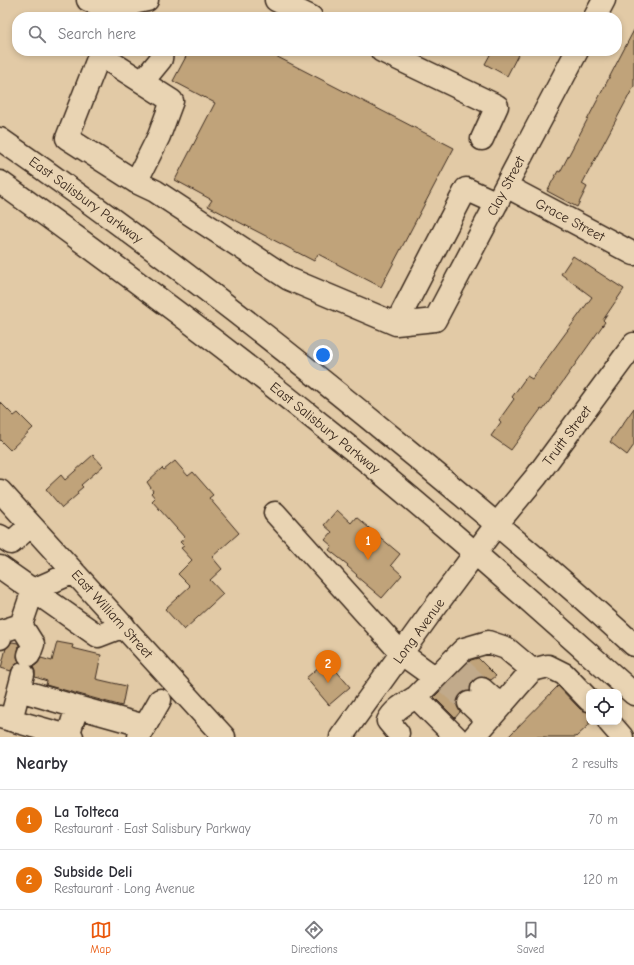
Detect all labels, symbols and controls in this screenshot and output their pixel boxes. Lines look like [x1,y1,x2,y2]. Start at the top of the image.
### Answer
search box [12,12,622,56]
icon: search [26,23,48,45]
text: Search here [58,25,136,43]
street label: Clay Street [483,152,529,219]
street label: East Salisbury Parkway [26,153,147,247]
street label: Grace Street [532,195,608,246]
your location [313,345,333,365]
street label: East Salisbury Parkway [267,378,384,478]
street label: Truitt Street [539,402,596,469]
pin: 1 [355,527,381,560]
street label: East William Street [68,566,157,663]
street label: Long Avenue [390,595,448,667]
pin: 2 [315,650,341,683]
map controls [586,689,622,725]
button: locate [586,689,622,725]
text: Nearby [16,754,67,773]
text: 2 results [571,756,618,771]
text: La Tolteca [54,803,119,821]
text: 1 [26,812,32,827]
text: 70 m [589,812,618,827]
text: Restaurant · East Salisbury Parkway [54,821,251,836]
text: Subside Deli [54,863,132,881]
text: 2 [26,872,32,887]
text: 120 m [583,872,618,887]
text: Restaurant · Long Avenue [54,881,195,896]
tab: Map [90,919,112,956]
tab: Directions [291,919,338,956]
tab: Saved [517,919,544,956]

